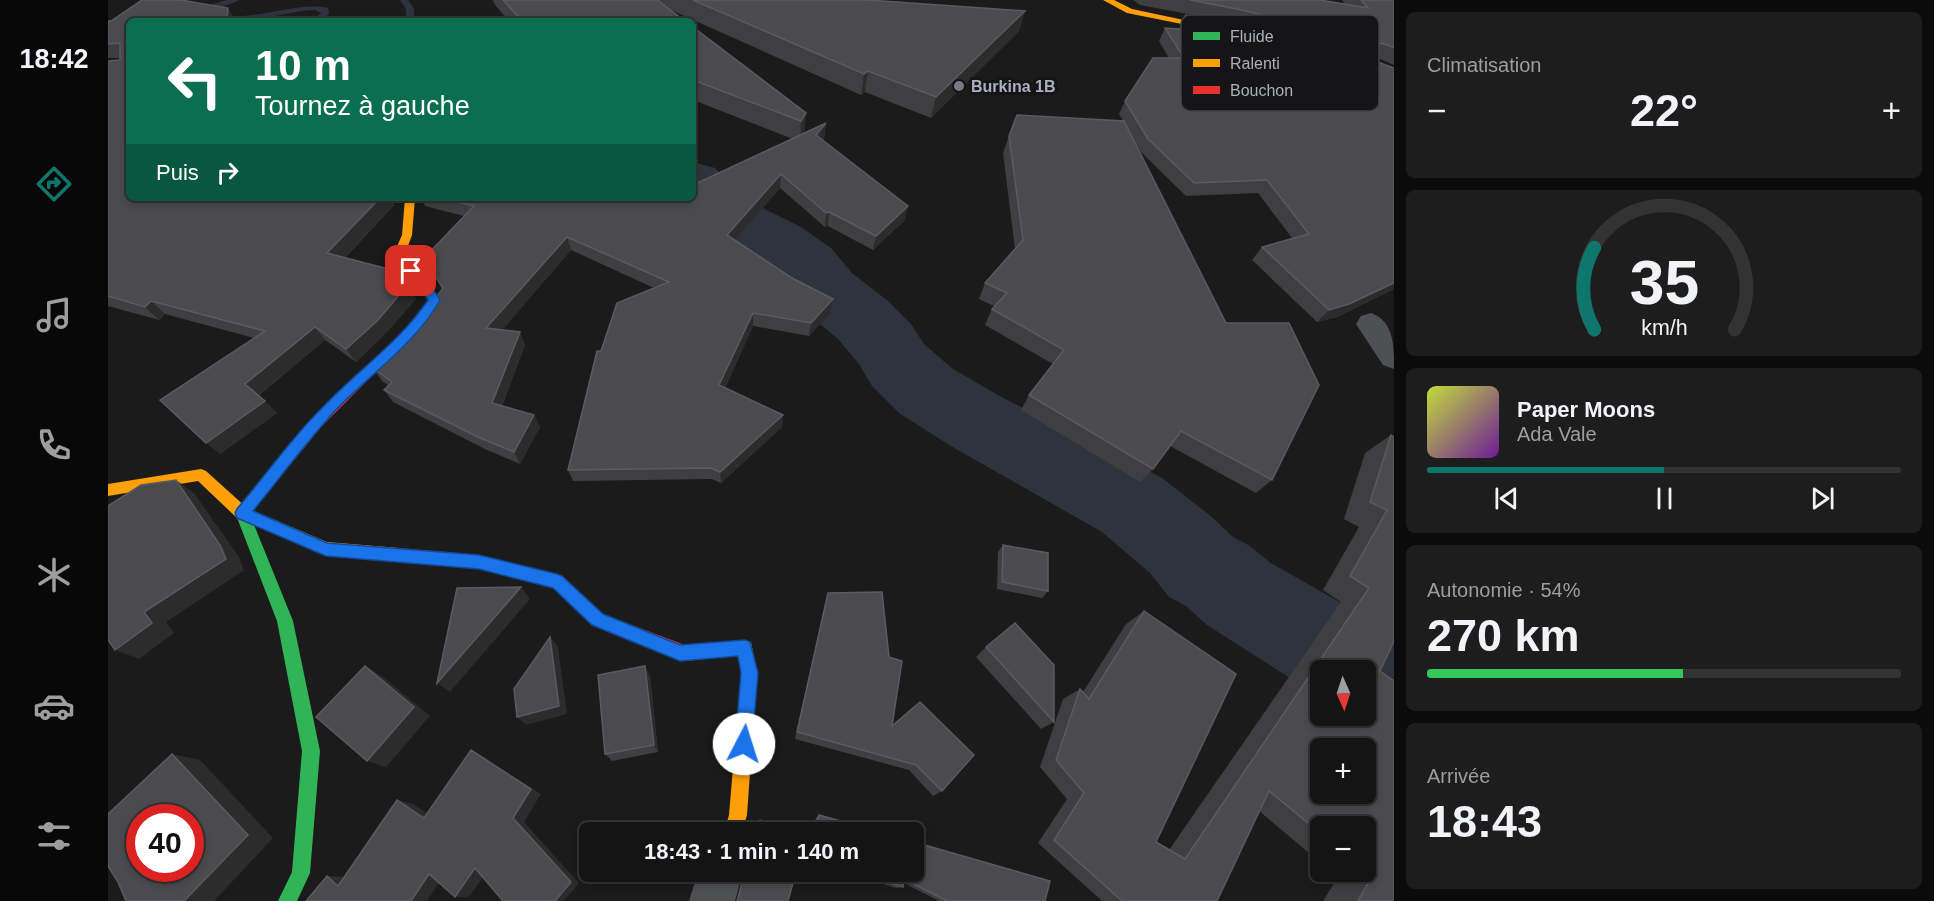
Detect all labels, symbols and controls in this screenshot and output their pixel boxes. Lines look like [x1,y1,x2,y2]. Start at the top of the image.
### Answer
legend [1181,15,1379,111]
text: Fluide [1230,28,1274,45]
icon: left [156,42,234,120]
text: 10 m [255,42,351,89]
text: 18:42 [19,44,89,74]
text: Climatisation [1427,54,1541,76]
text: Ralenti [1230,55,1280,72]
place label: Burkina 1B [971,78,1055,95]
marker: Burkina 1B [952,79,966,93]
text: Bouchon [1230,82,1293,99]
text: 22° [1630,85,1698,136]
text: Tournez à gauche [255,91,470,121]
text: − [1427,92,1446,129]
text: + [1882,92,1901,129]
icon: right [211,156,244,189]
text: Puis [156,160,199,185]
icon: directions [33,163,75,205]
pin [385,245,436,296]
text: 35 [1629,248,1699,317]
icon: arrive [394,254,427,287]
icon: music [33,294,75,336]
text: km/h [1641,316,1687,340]
text: Paper Moons [1517,397,1655,422]
text: Ada Vale [1517,423,1597,445]
icon: phone [33,424,75,466]
icon: previous [1490,482,1523,515]
icon: pause [1648,482,1681,515]
icon: next [1806,482,1839,515]
icon: climate [33,554,75,596]
text: Autonomie · 54% [1427,579,1580,601]
text: 270 km [1427,610,1580,661]
north arrow [1310,660,1376,726]
map controls [1310,660,1376,882]
icon: car [33,685,75,727]
position arrow [712,712,776,776]
button: + [1310,738,1376,804]
text: Arrivée [1427,765,1490,787]
text: 18:43 [1427,796,1542,847]
speed limit sign: 40 [126,804,204,882]
icon: filters [33,815,75,857]
button: − [1310,816,1376,882]
text: 18:43 · 1 min · 140 m [644,839,859,864]

